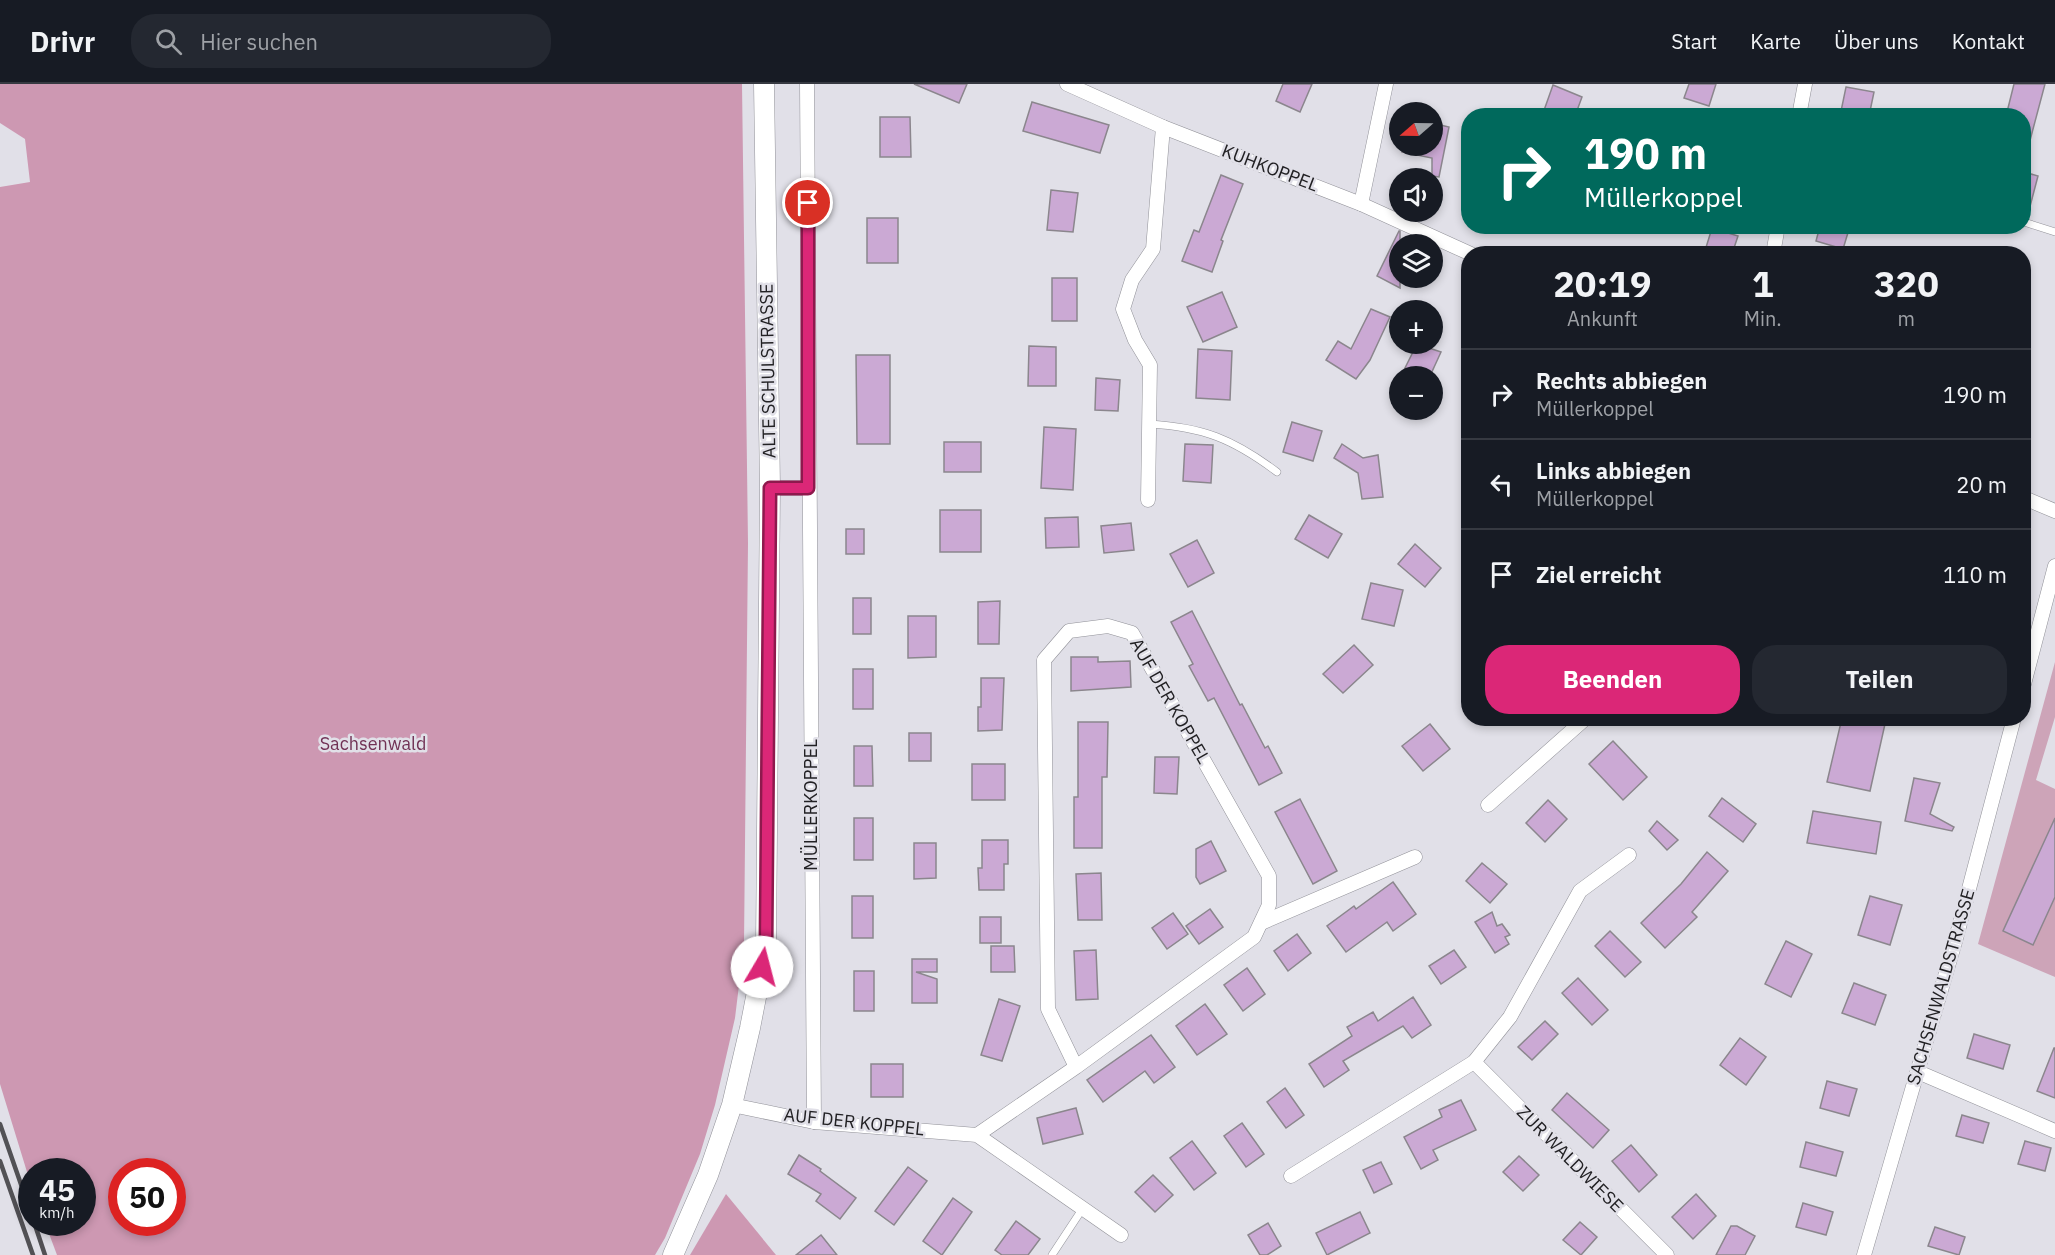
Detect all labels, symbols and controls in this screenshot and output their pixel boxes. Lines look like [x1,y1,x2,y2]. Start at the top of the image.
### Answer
search box [131,14,551,68]
text: Drivr [30,23,95,60]
icon: search [152,25,185,58]
text: Hier suchen [200,27,318,56]
text: Start [1671,27,1717,55]
text: Karte [1750,27,1801,55]
text: Über uns [1834,27,1919,55]
text: Kontakt [1952,27,2025,55]
north arrow [1389,102,1443,156]
map controls [1389,102,1443,420]
text: 190 m [1584,126,1707,181]
icon: right [1485,132,1563,210]
street label: KUHKOPPEL [1219,139,1322,196]
button: sound [1389,168,1443,222]
pin [782,177,833,228]
text: Müllerkoppel [1584,179,1743,214]
icon: arrive [791,186,824,219]
button: layers [1389,234,1443,288]
text: 20:19 [1553,260,1651,307]
text: 1 [1752,260,1774,307]
text: 320 [1874,260,1939,307]
street label: ALTE SCHULSTRASSE [754,283,781,459]
button: + [1389,300,1443,354]
text: Ankunft [1567,305,1638,332]
text: Min. [1744,305,1782,332]
text: m [1898,305,1915,332]
button: − [1389,366,1443,420]
text: Rechts abbiegen [1536,366,1707,395]
icon: right [1485,378,1518,411]
text: 190 m [1943,380,2007,409]
text: Müllerkoppel [1536,395,1654,422]
text: Links abbiegen [1536,456,1691,485]
icon: left [1485,468,1518,501]
text: 20 m [1956,470,2007,499]
text: Müllerkoppel [1536,485,1654,512]
icon: arrive [1485,558,1518,591]
text: Ziel erreicht [1536,560,1661,589]
text: 110 m [1943,560,2007,589]
street label: AUF DER KOPPEL [1125,634,1216,768]
button: Beenden [1485,645,1740,714]
button: Teilen [1752,645,2007,714]
park label: Sachsenwald [320,732,426,755]
street label: MÜLLERKOPPEL [799,739,822,871]
street label: SACHSENWALDSTRASSE [1902,886,1980,1087]
position arrow [730,935,794,999]
street label: ZUR WALDWIESE [1512,1100,1629,1217]
street label: AUF DER KOPPEL [783,1103,925,1140]
speed limit sign: 50 [108,1158,186,1236]
text: 45 [39,1170,75,1209]
text: km/h [39,1203,75,1222]

